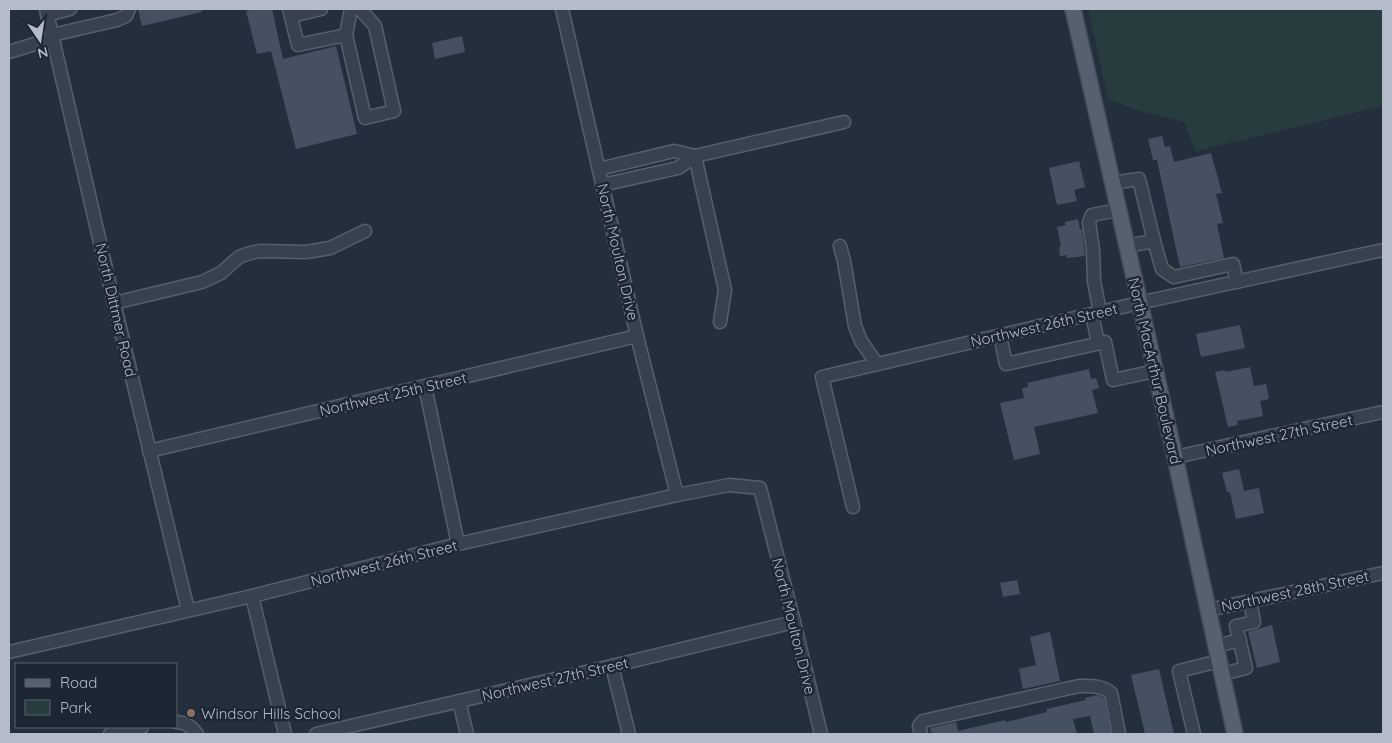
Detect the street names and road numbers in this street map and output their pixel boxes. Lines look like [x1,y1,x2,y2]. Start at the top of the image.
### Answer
street label: North Moulton Drive [593,182,643,322]
street label: North Dittmer Road [91,241,141,379]
street label: North MacArthur Boulevard [1124,276,1186,466]
street label: Northwest 26th Street [969,299,1119,351]
street label: Northwest 25th Street [318,368,468,420]
street label: Northwest 27th Street [1204,410,1354,460]
street label: Northwest 26th Street [309,536,459,590]
street label: North Moulton Drive [768,556,820,696]
street label: Northwest 28th Street [1219,566,1371,616]
street label: Northwest 27th Street [480,653,630,705]

